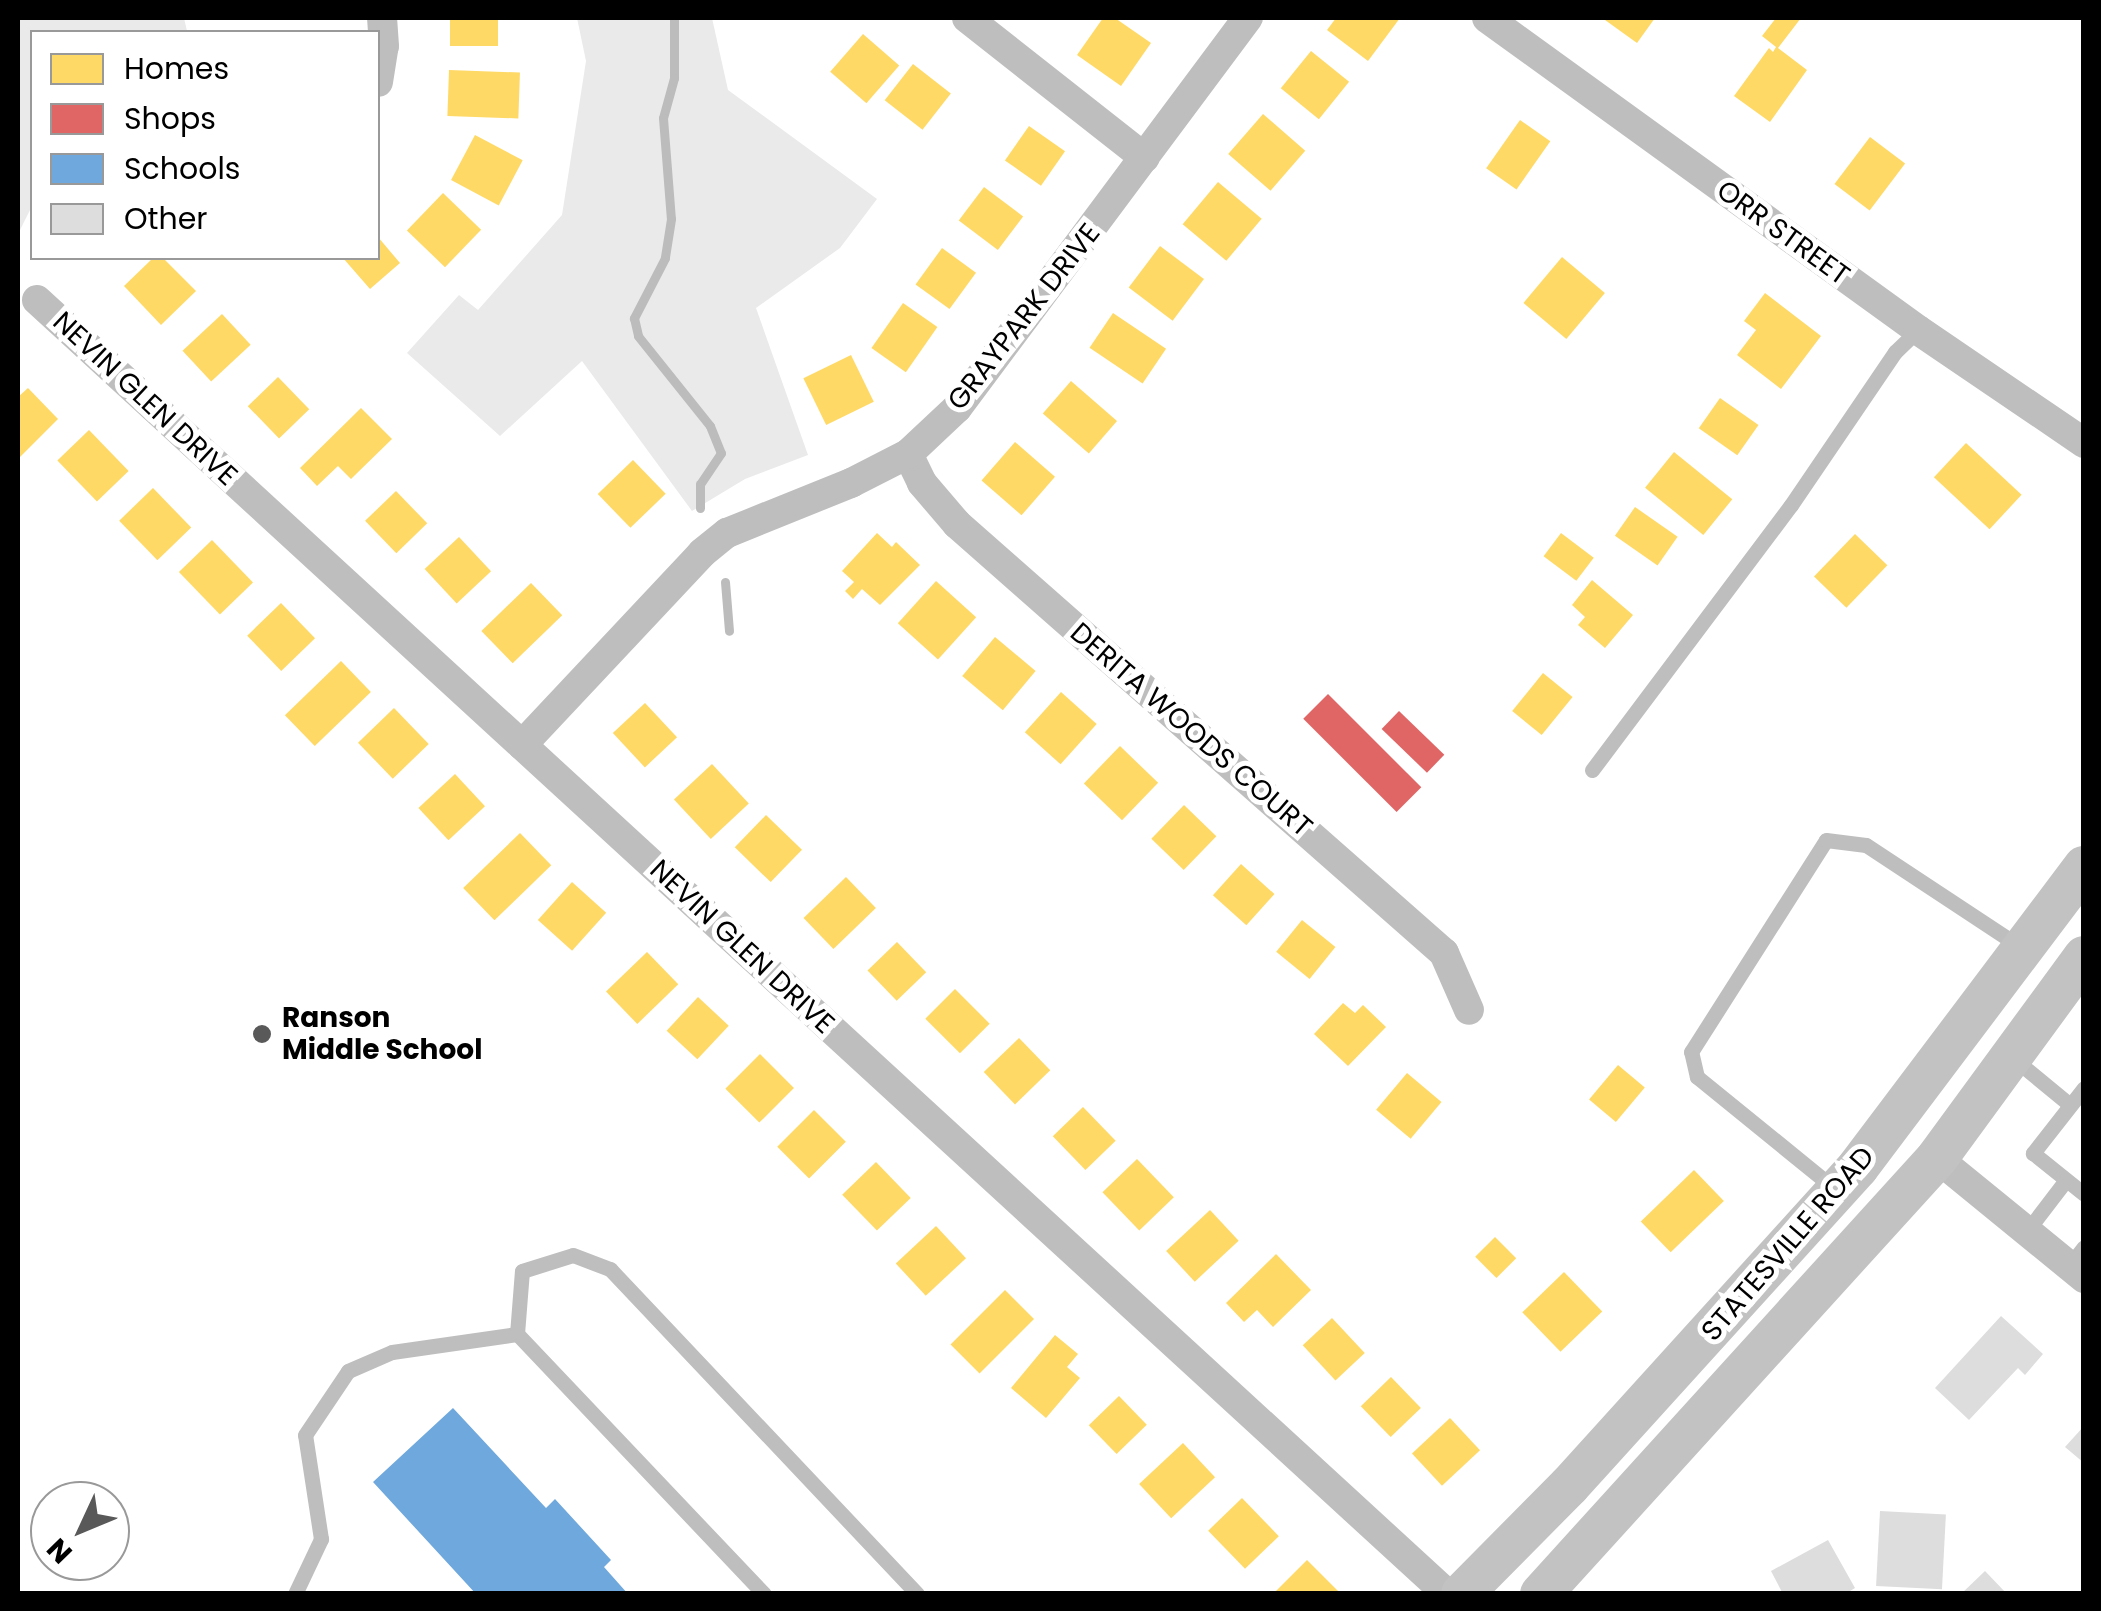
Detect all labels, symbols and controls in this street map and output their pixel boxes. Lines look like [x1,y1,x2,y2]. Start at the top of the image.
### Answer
legend [30,30,380,260]
text: Homes [124,47,229,90]
text: Shops [124,97,216,140]
text: Schools [124,147,240,190]
street label: ORR STREET [1710,174,1856,292]
text: Other [124,197,208,240]
street label: GRAYPARK DRIVE [941,217,1107,417]
street label: NEVIN GLEN DRIVE [46,305,244,493]
street label: DERITA WOODS COURT [1063,616,1319,844]
street label: NEVIN GLEN DRIVE [643,853,841,1041]
place label: Ranson Middle School [282,1001,482,1067]
marker: Ranson Middle School [251,1023,273,1045]
street label: STATESVILLE ROAD [1695,1140,1881,1348]
north arrow [30,1481,130,1581]
text: N [38,1530,81,1572]

